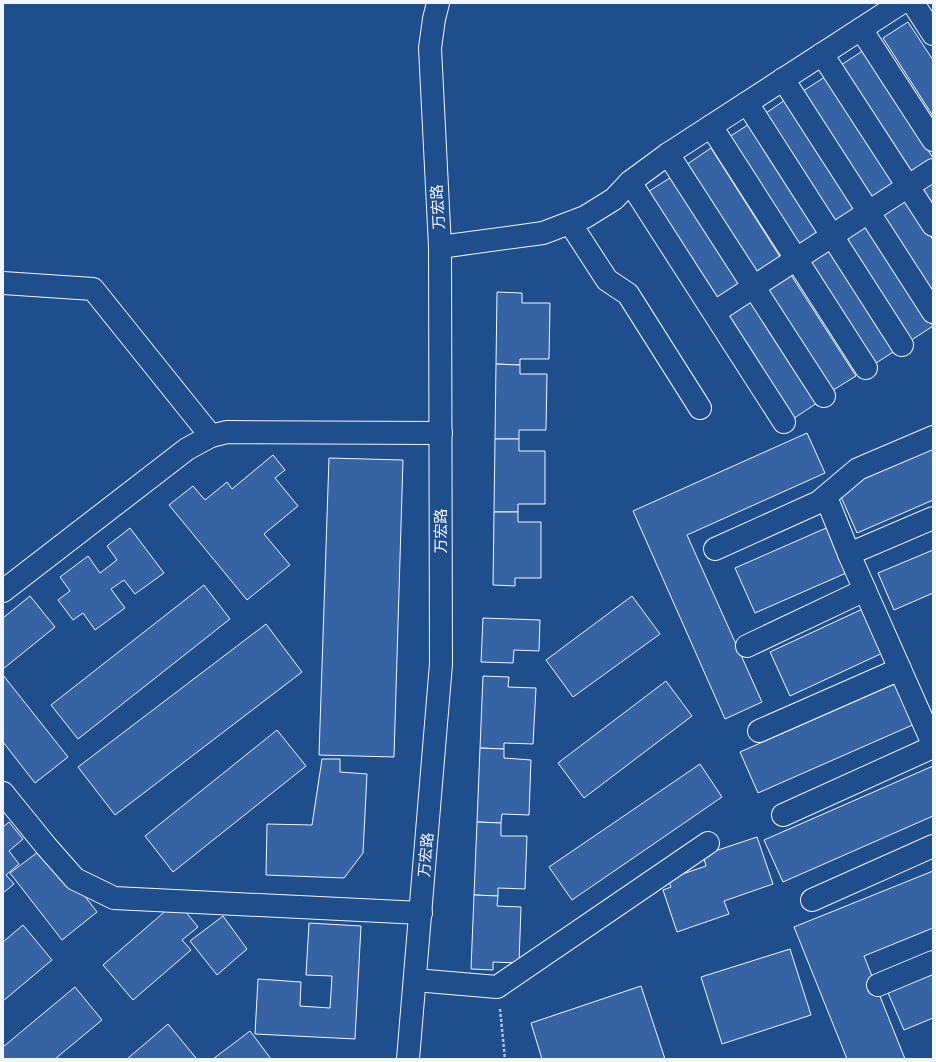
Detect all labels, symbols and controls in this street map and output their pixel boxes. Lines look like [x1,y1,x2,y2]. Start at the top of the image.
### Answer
street label: 万宏路 [429,184,447,230]
street label: 万宏路 [433,508,449,554]
street label: 万宏路 [416,832,436,878]

